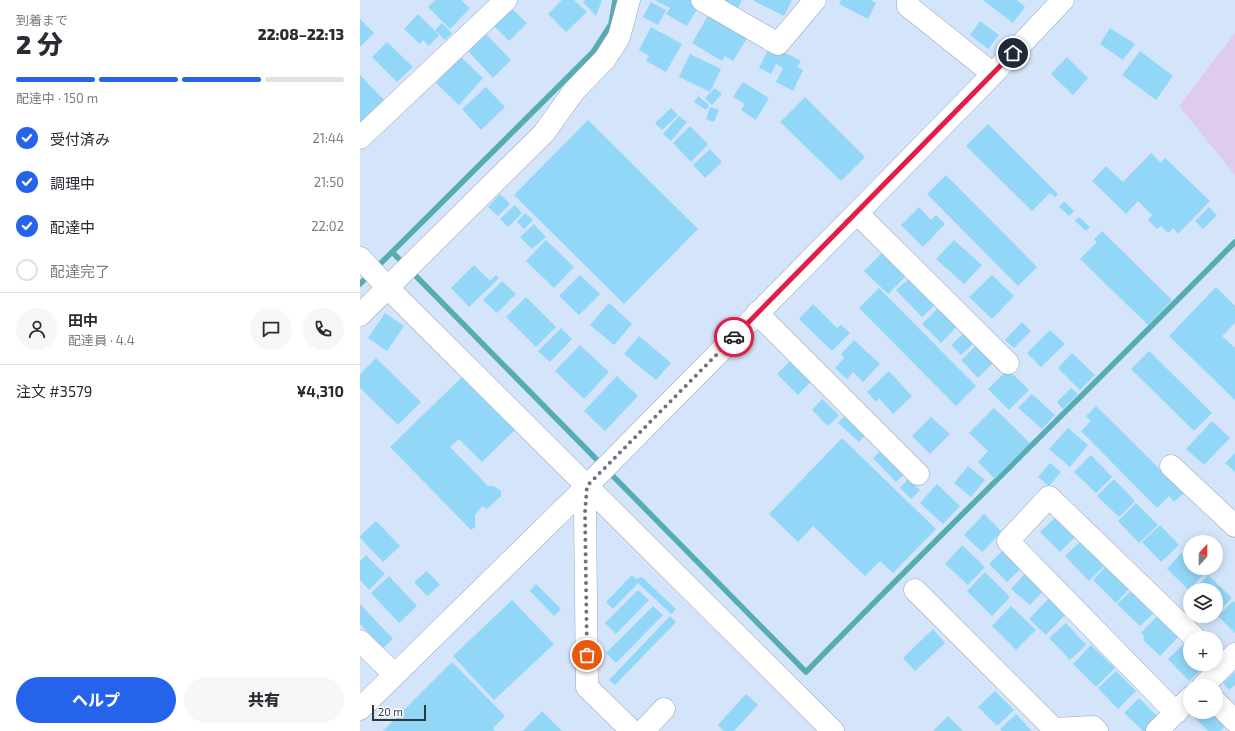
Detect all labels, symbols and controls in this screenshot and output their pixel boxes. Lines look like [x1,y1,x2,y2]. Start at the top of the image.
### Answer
text: 到着まで [16,12,68,28]
text: 22:08–22:13 [258,25,344,43]
text: 2 分 [16,28,63,59]
pin [996,36,1030,70]
icon: home [1002,42,1024,64]
text: 配達中 · 150 m [16,90,98,106]
icon: check [16,127,38,149]
text: 受付済み [50,130,110,148]
text: 21:44 [312,130,344,146]
icon: check [16,171,38,193]
text: 調理中 [50,174,95,192]
text: 21:50 [314,174,344,190]
icon: check [16,215,38,237]
text: 配達中 [50,218,95,236]
text: 22:02 [311,218,344,234]
text: 配達完了 [50,262,110,280]
button: person [16,308,58,350]
button: chat [250,308,292,350]
button: phone [302,308,344,350]
text: 田中 [68,311,98,329]
courier [714,317,754,357]
icon: car [723,326,745,348]
text: 配達員 · 4.4 [68,332,135,348]
text: 注文 #3579 [16,382,92,400]
text: ¥4,310 [296,382,344,400]
north arrow [1183,535,1223,575]
map controls [1183,535,1223,719]
button: layers [1183,583,1223,623]
button: + [1183,631,1223,671]
pin [570,638,604,672]
icon: bag [576,644,598,666]
button: ヘルプ [16,677,176,723]
button: 共有 [184,677,344,723]
button: − [1183,679,1223,719]
scale bar [372,703,426,722]
text: 20 m [378,705,403,718]

